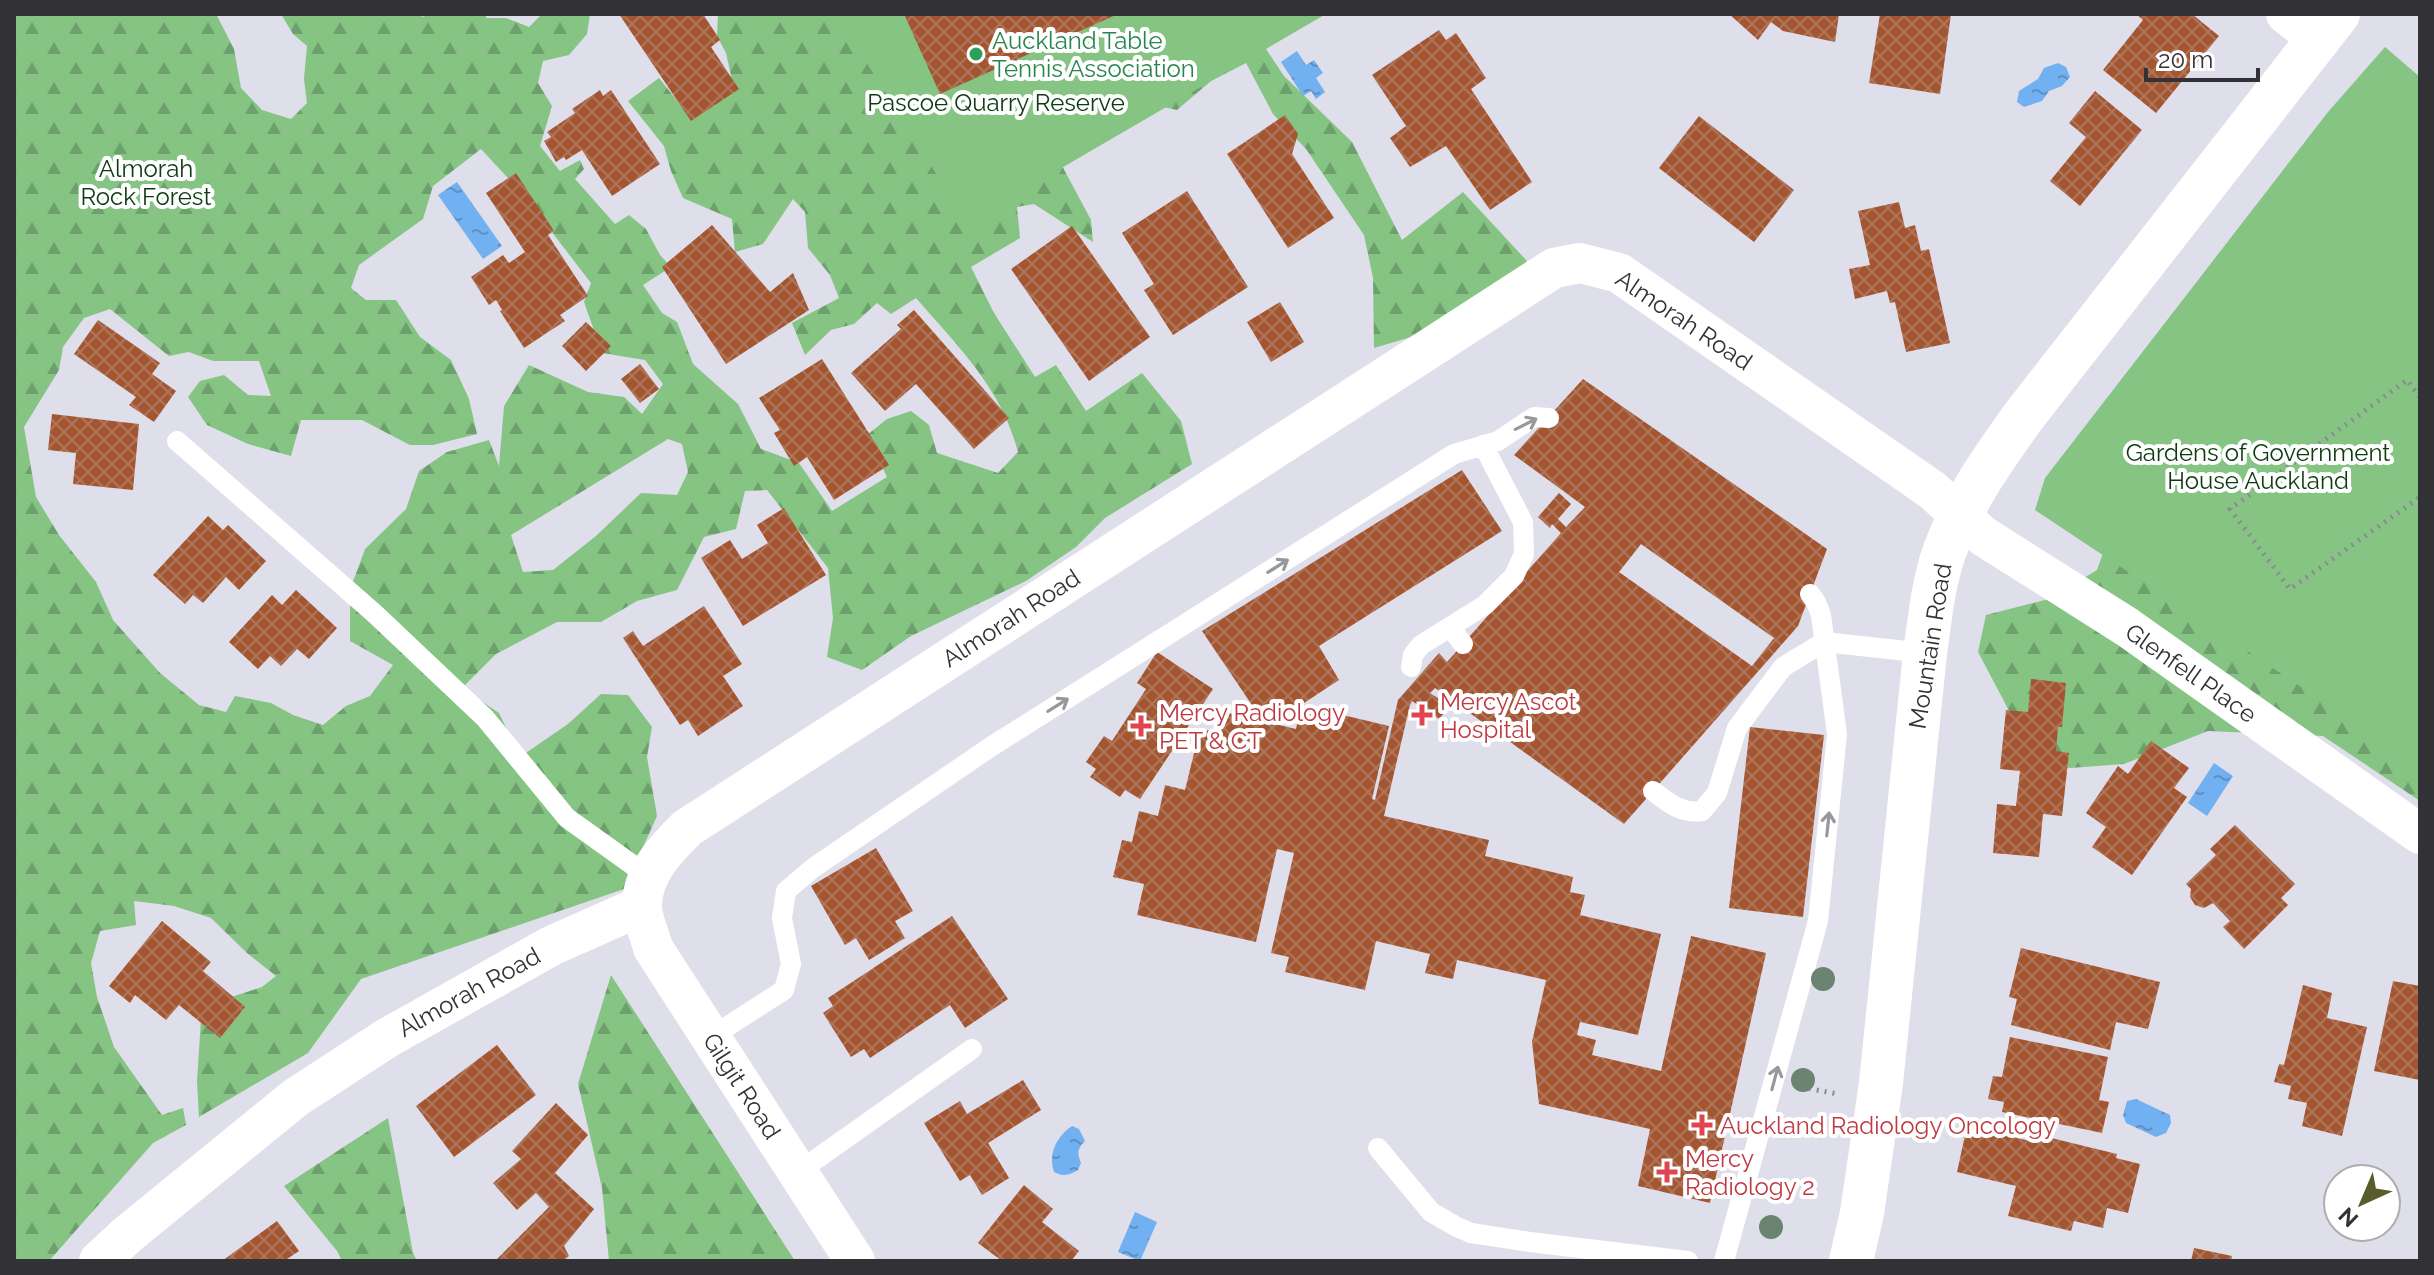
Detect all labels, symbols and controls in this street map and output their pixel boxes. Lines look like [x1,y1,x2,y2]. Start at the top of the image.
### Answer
place label: Auckland Table Tennis Association [992,26,1195,83]
scale bar [2146,32,2258,82]
marker: Auckland Table Tennis Association [967,45,985,63]
text: 20 m [2158,45,2213,74]
park label: Pascoe Quarry Reserve [867,88,1125,117]
park label: Almorah Rock Forest [81,154,211,211]
street label: Almorah Road [1610,264,1758,376]
one-way arrow [1514,416,1537,431]
park label: Gardens of Government House Auckland [2126,438,2390,495]
one-way arrow [1266,557,1289,573]
street label: Mountain Road [1903,561,1957,731]
street label: Almorah Road [937,563,1085,673]
street label: Glenfell Place [2120,617,2262,729]
place label: Mercy Ascot Hospital [1440,687,1577,744]
one-way arrow [1046,696,1069,712]
place label: Mercy Radiology PET & CT [1159,698,1345,755]
marker: Mercy Ascot Hospital [1411,704,1433,726]
marker: Mercy Radiology PET & CT [1130,715,1152,737]
one-way arrow [1821,811,1836,838]
street label: Almorah Road [393,941,545,1043]
street label: Gilgit Road [697,1027,787,1145]
one-way arrow [1768,1065,1783,1091]
place label: Auckland Radiology Oncology [1720,1111,2056,1140]
marker: Auckland Radiology Oncology [1691,1114,1713,1136]
place label: Mercy Radiology 2 [1685,1144,1815,1201]
marker: Mercy Radiology 2 [1656,1161,1678,1183]
north arrow [2322,1163,2402,1243]
text: N [2333,1202,2363,1233]

